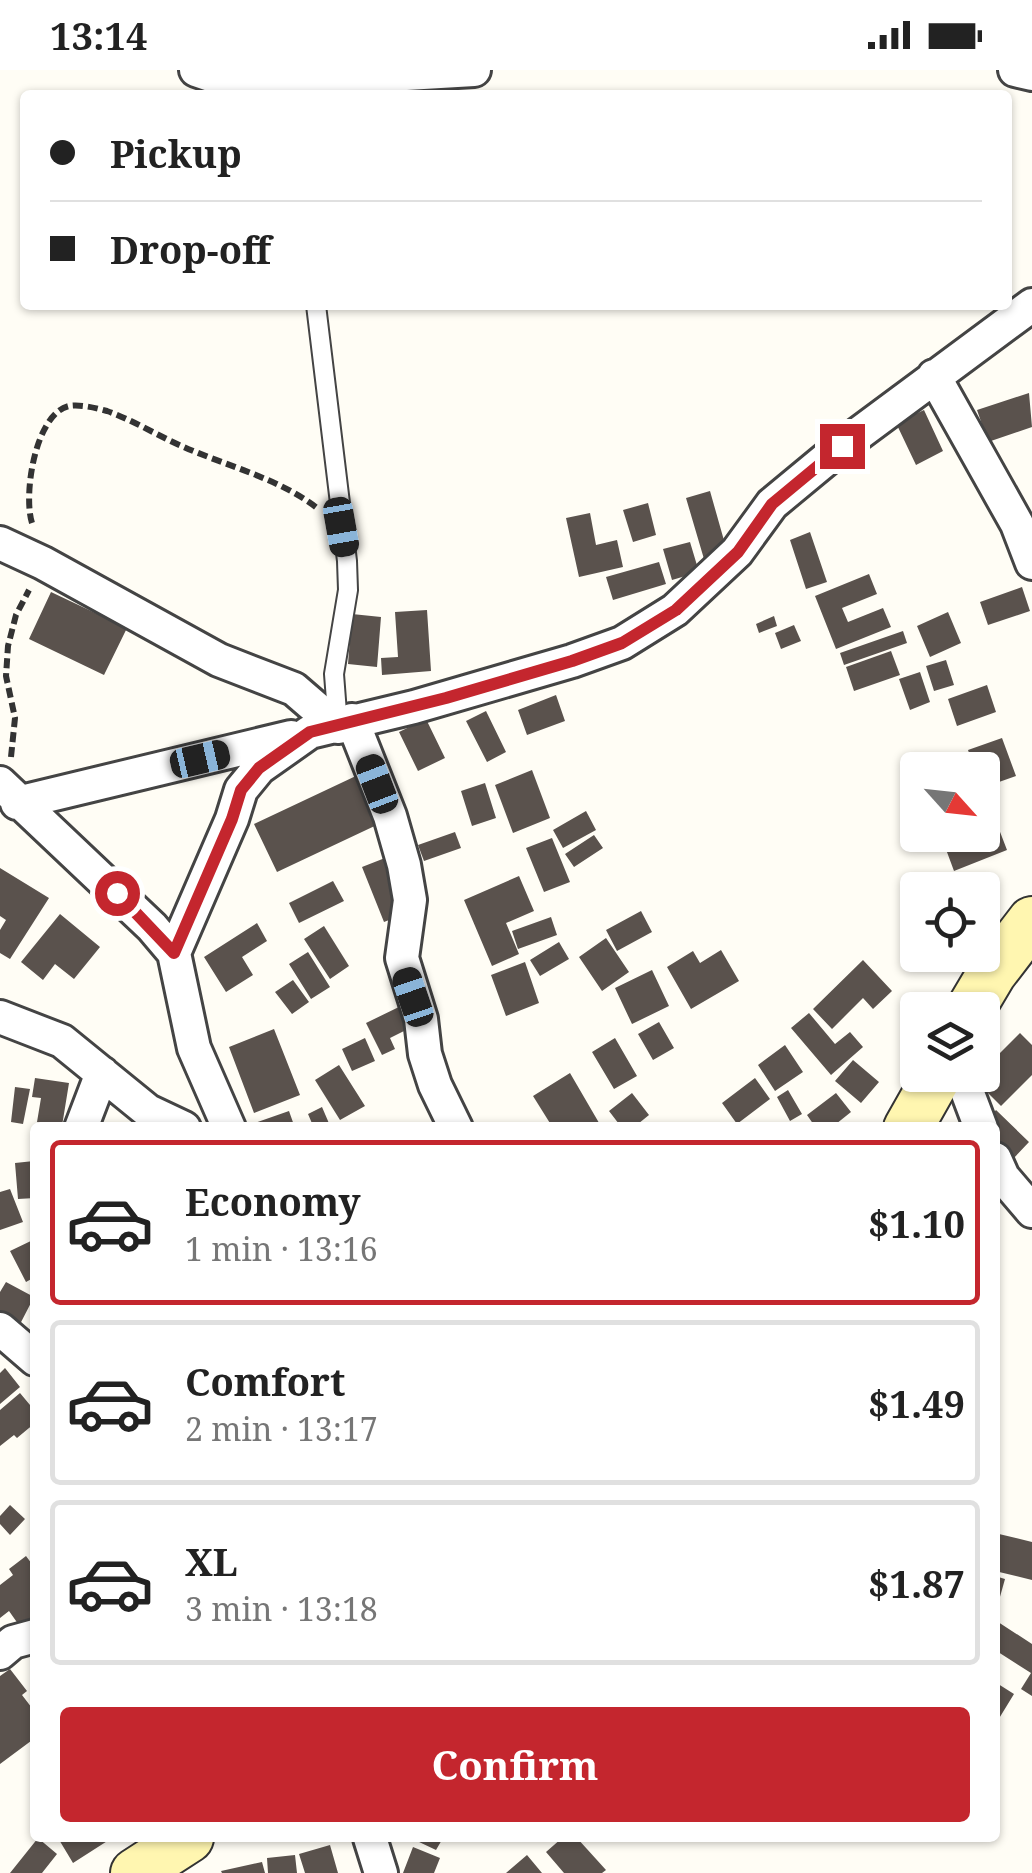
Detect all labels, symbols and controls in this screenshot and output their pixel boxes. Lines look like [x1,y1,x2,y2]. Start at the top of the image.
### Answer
text: 13:14 [50,9,147,61]
text: Pickup [110,127,242,179]
text: Drop-off [110,223,271,275]
route end [820,424,865,469]
car [321,495,361,559]
car [167,738,233,780]
car [352,751,402,817]
north arrow [900,752,1000,852]
map controls [900,752,1000,1092]
route start [95,871,140,916]
button: locate [900,872,1000,972]
car [389,964,437,1030]
button: layers [900,992,1000,1092]
text: Economy [185,1175,361,1227]
icon: car [65,1178,155,1268]
text: $1.10 [868,1197,965,1249]
text: 1 min · 13:16 [185,1227,378,1270]
text: Comfort [185,1355,345,1407]
icon: car [65,1358,155,1448]
text: $1.49 [868,1377,965,1429]
text: 2 min · 13:17 [185,1407,378,1450]
text: XL [185,1535,238,1587]
icon: car [65,1538,155,1628]
text: $1.87 [868,1557,965,1609]
text: 3 min · 13:18 [185,1587,378,1630]
button: Confirm [60,1707,970,1822]

